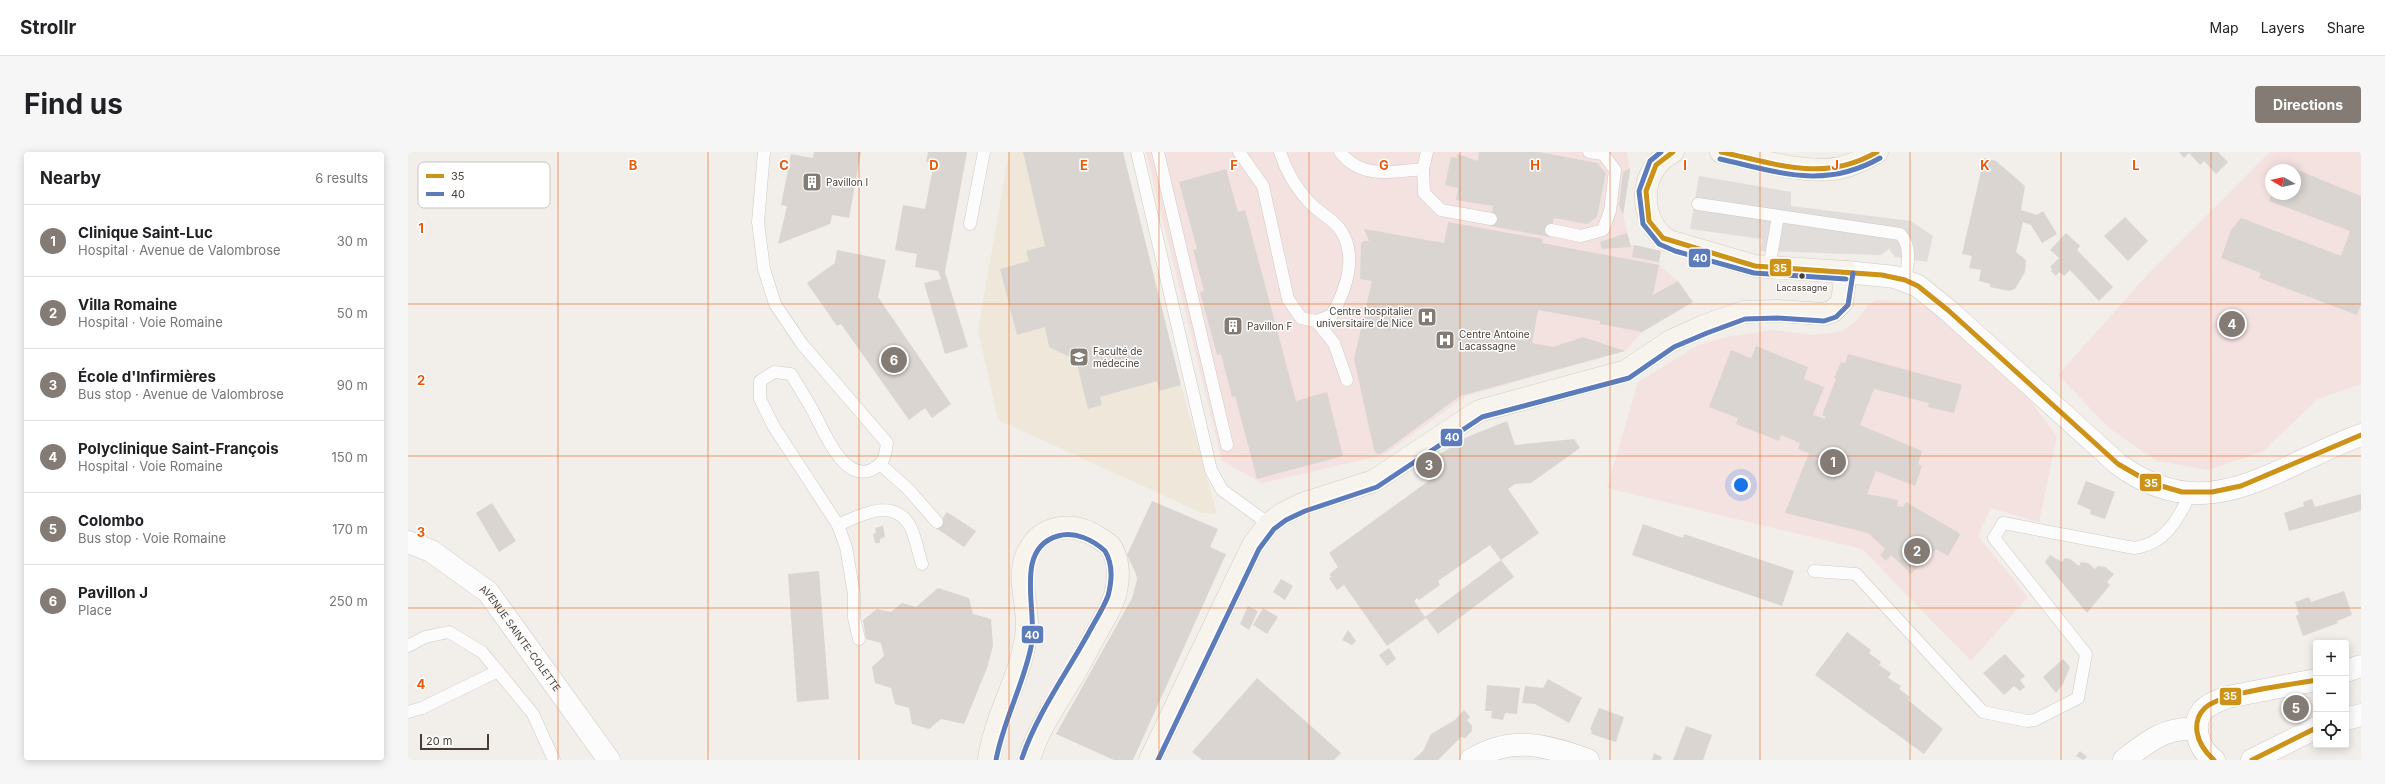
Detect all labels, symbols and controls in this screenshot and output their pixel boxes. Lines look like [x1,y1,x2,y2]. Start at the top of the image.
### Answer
text: Strollr [20,16,76,39]
text: Map [2210,19,2239,36]
text: Layers [2261,19,2305,36]
text: Share [2327,19,2365,36]
button: Directions [2255,86,2361,123]
text: Find us [24,87,123,121]
text: B [629,157,638,173]
text: C [779,157,789,173]
text: D [929,157,939,173]
text: E [1080,157,1088,173]
text: F [1230,157,1238,173]
text: G [1379,157,1389,173]
text: H [1530,157,1540,173]
text: I [1683,157,1687,173]
text: J [1831,157,1839,173]
text: K [1980,157,1990,173]
text: L [2132,157,2140,173]
legend [418,162,550,208]
north arrow [2265,164,2301,200]
text: Nearby [40,168,101,188]
text: 35 [451,169,465,183]
text: 6 results [315,170,368,186]
building icon: Pavillon I [801,171,823,193]
place label: Pavillon I [826,176,868,188]
text: 40 [451,187,465,201]
text: 1 [418,220,424,236]
text: Clinique Saint-Luc [78,223,213,242]
text: 1 [50,233,56,249]
text: 30 m [337,233,368,249]
text: Hospital · Avenue de Valombrose [78,242,281,258]
line badge: 40 [1688,248,1711,268]
text: 40 [1693,251,1707,265]
line badge: 35 [1769,258,1792,277]
text: 35 [1773,261,1787,275]
marker: Lacassagne [1797,271,1807,281]
place label: Lacassagne [1776,282,1828,293]
text: Villa Romaine [78,295,177,314]
text: 2 [49,305,57,321]
text: 50 m [337,305,368,321]
place label: Centre hospitalier universitaire de Nice [1316,305,1413,329]
hospital icon: Centre hospitalier universitaire de Nice [1416,306,1438,328]
pin: 4 [2219,309,2245,339]
text: Hospital · Voie Romaine [78,314,223,330]
building icon: Pavillon F [1222,315,1244,337]
place label: Pavillon F [1247,320,1292,332]
place label: Centre Antoine Lacassagne [1459,328,1530,352]
hospital icon: Centre Antoine Lacassagne [1434,329,1456,351]
pin: 6 [881,345,907,375]
place label: Faculté de médecine [1093,345,1142,369]
school or university icon: Faculté de médecine [1068,346,1090,368]
text: École d'Infirmières [78,367,216,386]
text: 2 [417,372,425,388]
text: 3 [49,377,57,393]
text: 90 m [337,377,368,393]
text: Bus stop · Avenue de Valombrose [78,386,284,402]
line badge: 40 [1440,428,1463,447]
text: 40 [1445,430,1459,444]
text: Polyclinique Saint-François [78,439,279,458]
pin: 1 [1820,447,1846,477]
text: 4 [49,449,57,465]
text: 150 m [332,449,368,465]
pin: 3 [1416,450,1442,480]
text: Hospital · Voie Romaine [78,458,223,474]
line badge: 35 [2139,473,2162,492]
your location [1731,475,1751,495]
text: 35 [2144,476,2158,490]
text: Colombo [78,511,144,530]
text: 5 [49,521,57,537]
text: 170 m [332,521,368,537]
text: 3 [417,524,425,540]
text: Bus stop · Voie Romaine [78,530,226,546]
pin: 2 [1904,536,1930,566]
street label: AVENUE SAINTE-COLETTE [478,582,563,693]
text: Pavillon J [78,583,148,602]
text: 6 [49,593,57,609]
text: 250 m [329,593,368,609]
text: Place [78,602,112,618]
line badge: 40 [1021,625,1044,644]
text: 40 [1025,628,1039,642]
map controls [2313,640,2349,748]
button: + [2313,640,2349,676]
text: 4 [417,676,426,692]
button: − [2313,676,2349,712]
line badge: 35 [2219,687,2242,706]
text: 35 [2223,689,2237,703]
pin: 5 [2283,693,2309,723]
button: locate [2313,712,2349,748]
scale bar [420,732,489,751]
text: 20 m [426,734,452,748]

